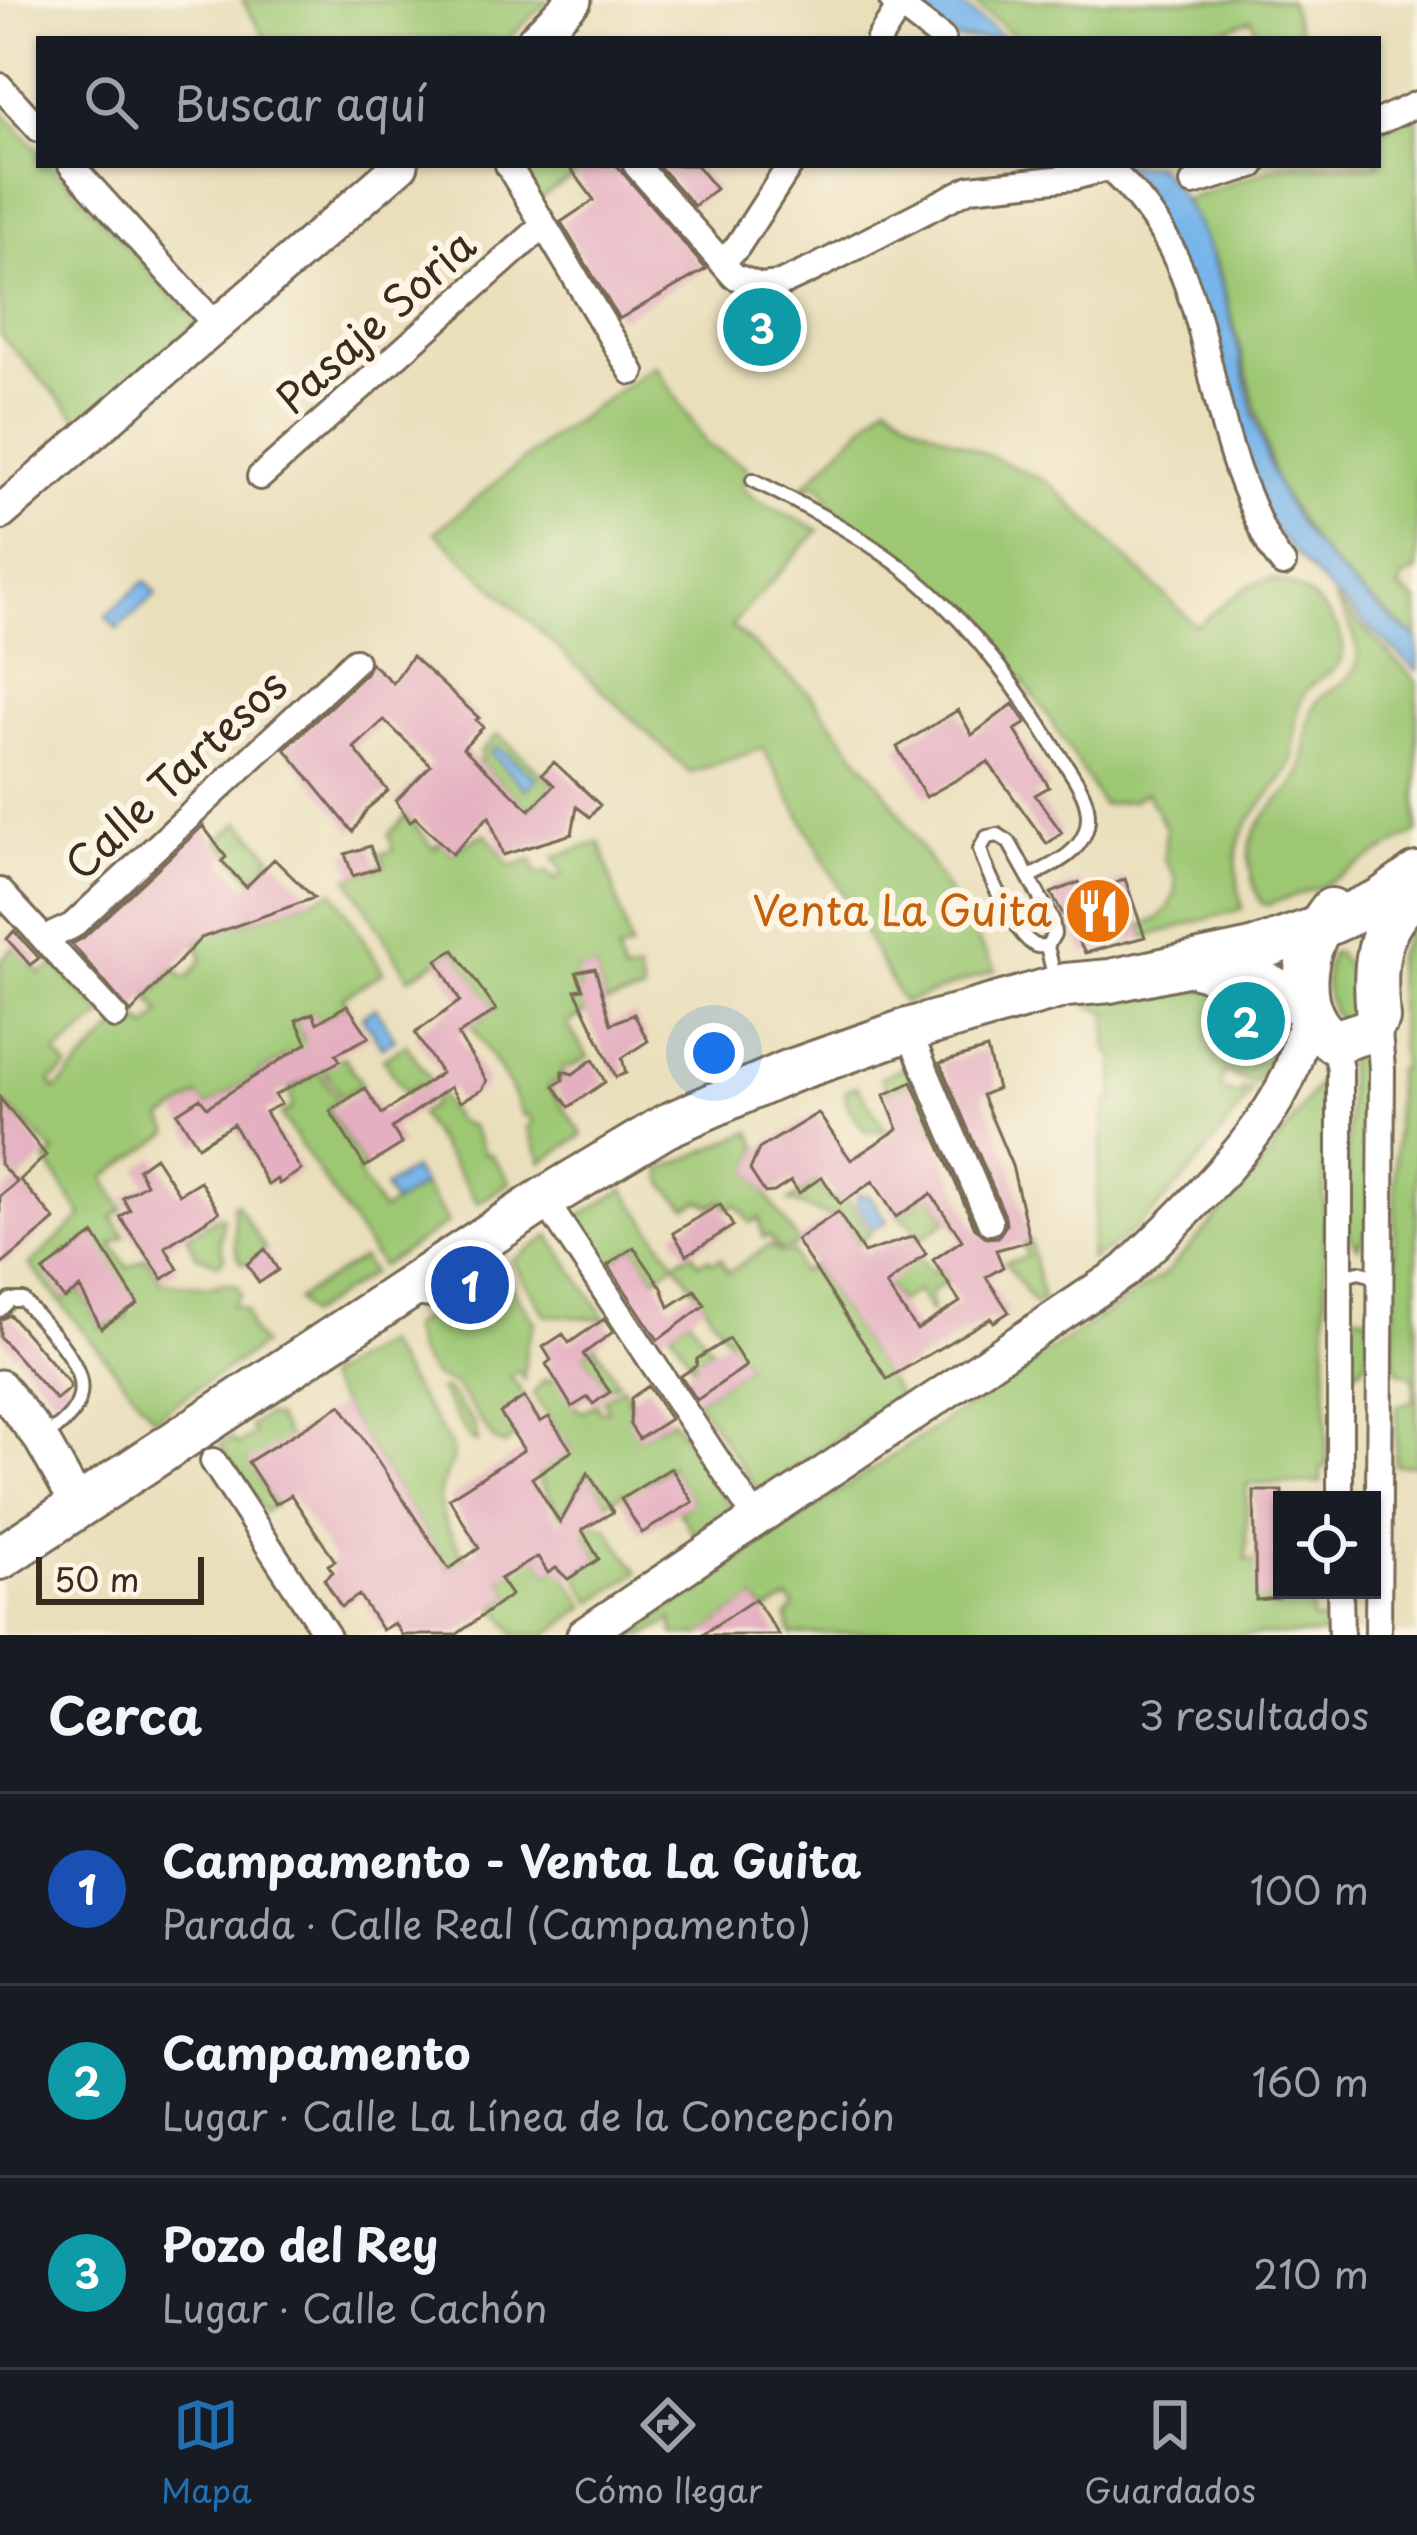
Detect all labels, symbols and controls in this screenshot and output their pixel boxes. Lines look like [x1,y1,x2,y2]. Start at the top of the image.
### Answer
search box [36,36,1381,168]
text: Buscar aquí [174,68,427,136]
icon: search [78,69,144,135]
street label: Pasaje Soria [260,213,489,427]
pin: 3 [723,282,801,372]
street label: Calle Tartesos [49,653,299,893]
restaurant icon: Venta La Guita [1063,876,1133,946]
place label: Venta La Guita [752,877,1053,940]
pin: 2 [1207,976,1285,1066]
your location [684,1023,744,1083]
pin: 1 [431,1240,509,1330]
map controls [1273,1491,1381,1599]
button: locate [1273,1491,1381,1599]
scale bar [36,1551,204,1604]
text: 50 m [54,1553,140,1603]
text: Cerca [48,1675,202,1752]
text: 3 resultados [1139,1684,1369,1743]
text: Campamento - Venta La Guita [162,1825,862,1893]
text: 1 [78,1859,96,1918]
text: 100 m [1250,1859,1369,1918]
text: Parada · Calle Real (Campamento) [162,1893,811,1952]
text: Campamento [162,2017,470,2085]
text: 2 [73,2051,101,2110]
text: 160 m [1252,2051,1369,2110]
text: Lugar · Calle La Línea de la Concepción [162,2085,895,2144]
text: Pozo del Rey [162,2209,438,2277]
text: 3 [74,2243,100,2302]
text: 210 m [1253,2243,1369,2302]
text: Lugar · Calle Cachón [162,2277,547,2336]
tab: Mapa [161,2392,252,2514]
tab: Cómo llegar [574,2392,762,2514]
tab: Guardados [1084,2392,1256,2514]

